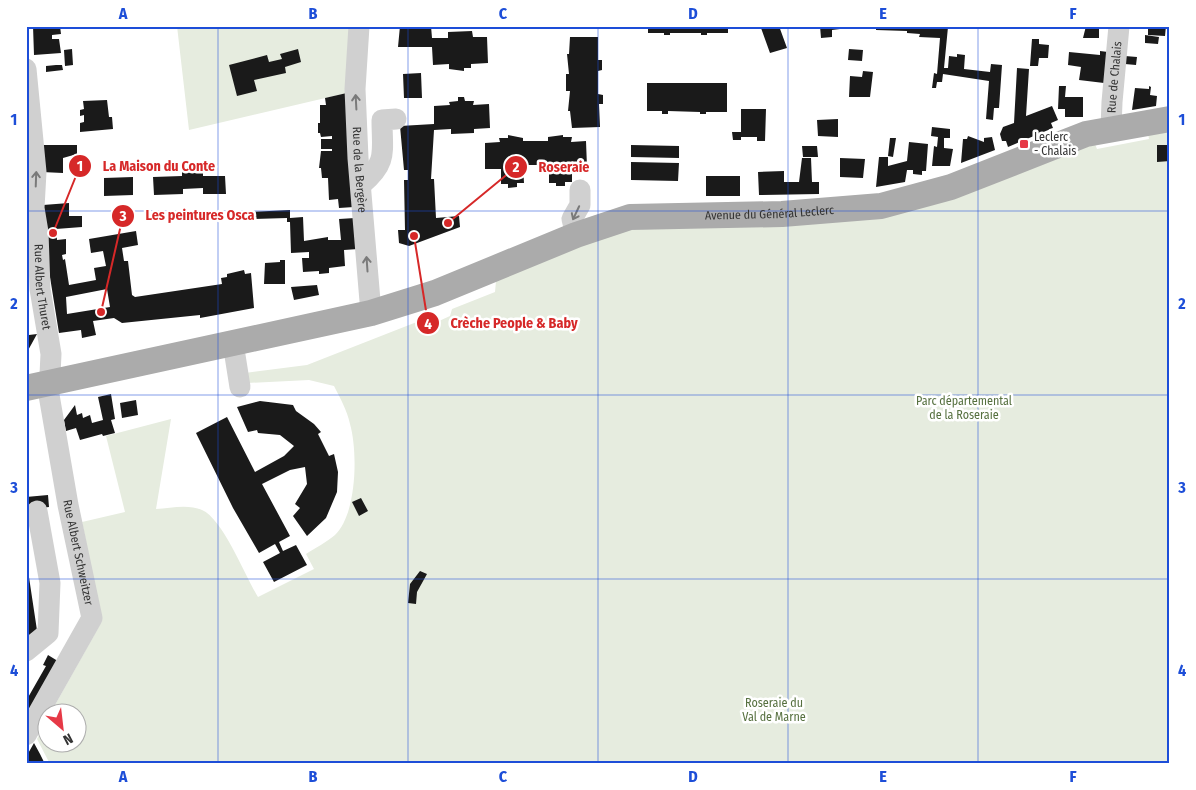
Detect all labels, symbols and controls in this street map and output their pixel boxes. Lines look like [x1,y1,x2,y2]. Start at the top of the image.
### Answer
text: A [118,4,128,23]
text: B [309,4,318,23]
text: C [499,4,508,23]
text: D [688,4,698,23]
text: E [879,4,887,23]
text: F [1069,4,1077,23]
street label: Rue de Chalais [1105,41,1125,113]
one-way arrow [351,94,361,110]
text: 1 [11,110,17,129]
text: 1 [1179,110,1185,129]
street label: Rue de la Bergère [350,126,370,213]
place label: Leclerc - Chalais [1034,130,1076,158]
marker: Leclerc - Chalais [1018,138,1030,150]
callout: La Maison du Conte [68,151,225,180]
callout: Roseraie [504,152,599,181]
text: 1 [77,157,83,175]
text: La Maison du Conte [103,158,215,175]
text: 2 [512,158,520,176]
text: Roseraie [539,159,589,176]
one-way arrow [31,171,40,187]
callout: Les peintures Osca [110,201,264,230]
street label: Avenue du Général Leclerc [705,203,835,223]
one-way arrow [571,205,581,220]
text: 3 [118,207,127,225]
text: Les peintures Osca [146,207,255,224]
street label: Rue Albert Thuret [31,244,54,331]
one-way arrow [362,256,371,272]
text: 2 [9,294,18,313]
text: 2 [1177,294,1186,313]
callout: Crèche People & Baby [416,309,588,338]
text: 4 [424,315,432,333]
text: Crèche People & Baby [450,315,578,332]
park label: Parc départemental de la Roseraie [916,394,1012,422]
text: 3 [9,478,18,497]
text: 3 [1177,478,1186,497]
street label: Rue Albert Schweitzer [60,499,96,607]
text: 4 [10,661,18,680]
text: 4 [1178,661,1186,680]
park label: Roseraie du Val de Marne [742,696,806,724]
north arrow [38,702,88,752]
text: N [60,730,76,749]
text: A [118,767,128,786]
text: B [309,767,318,786]
text: C [499,767,508,786]
text: D [688,767,698,786]
text: E [879,767,887,786]
text: F [1069,767,1077,786]

